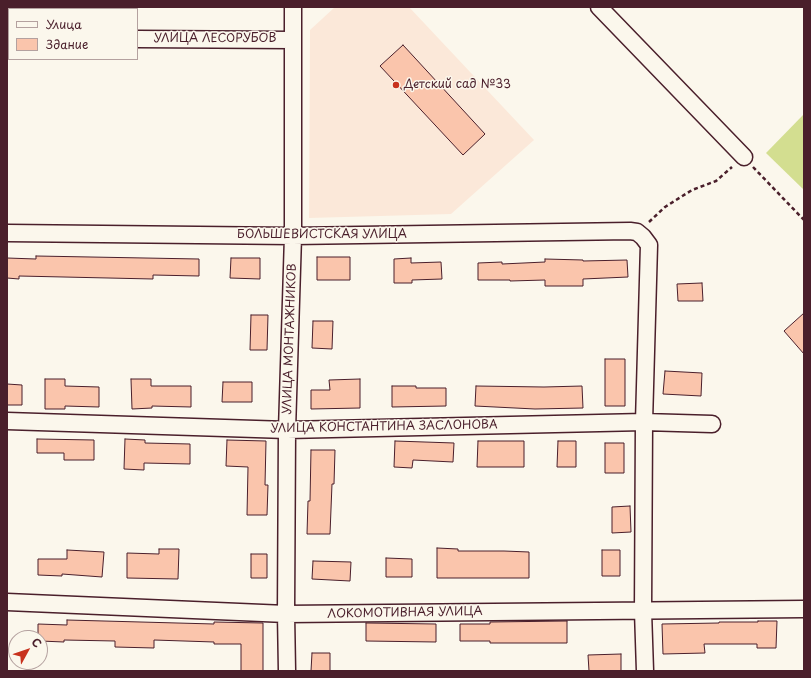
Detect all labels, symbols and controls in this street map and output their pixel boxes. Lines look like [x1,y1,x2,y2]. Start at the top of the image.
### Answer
legend [8,8,138,60]
text: Улица [46,15,82,33]
street label: УЛИЦА ЛЕСОРУБОВ [154,32,276,46]
text: Здание [46,35,88,53]
place label: Детский сад №33 [404,78,511,92]
marker: Детский сад №33 [391,80,401,90]
street label: БОЛЬШЕВИСТСКАЯ УЛИЦА [237,228,407,242]
street label: УЛИЦА МОНТАЖНИКОВ [280,263,300,415]
street label: УЛИЦА КОНСТАНТИНА ЗАСЛОНОВА [270,418,498,436]
street label: ЛОКОМОТИВНАЯ УЛИЦА [327,604,483,622]
north arrow [8,630,48,670]
text: С [28,634,46,651]

